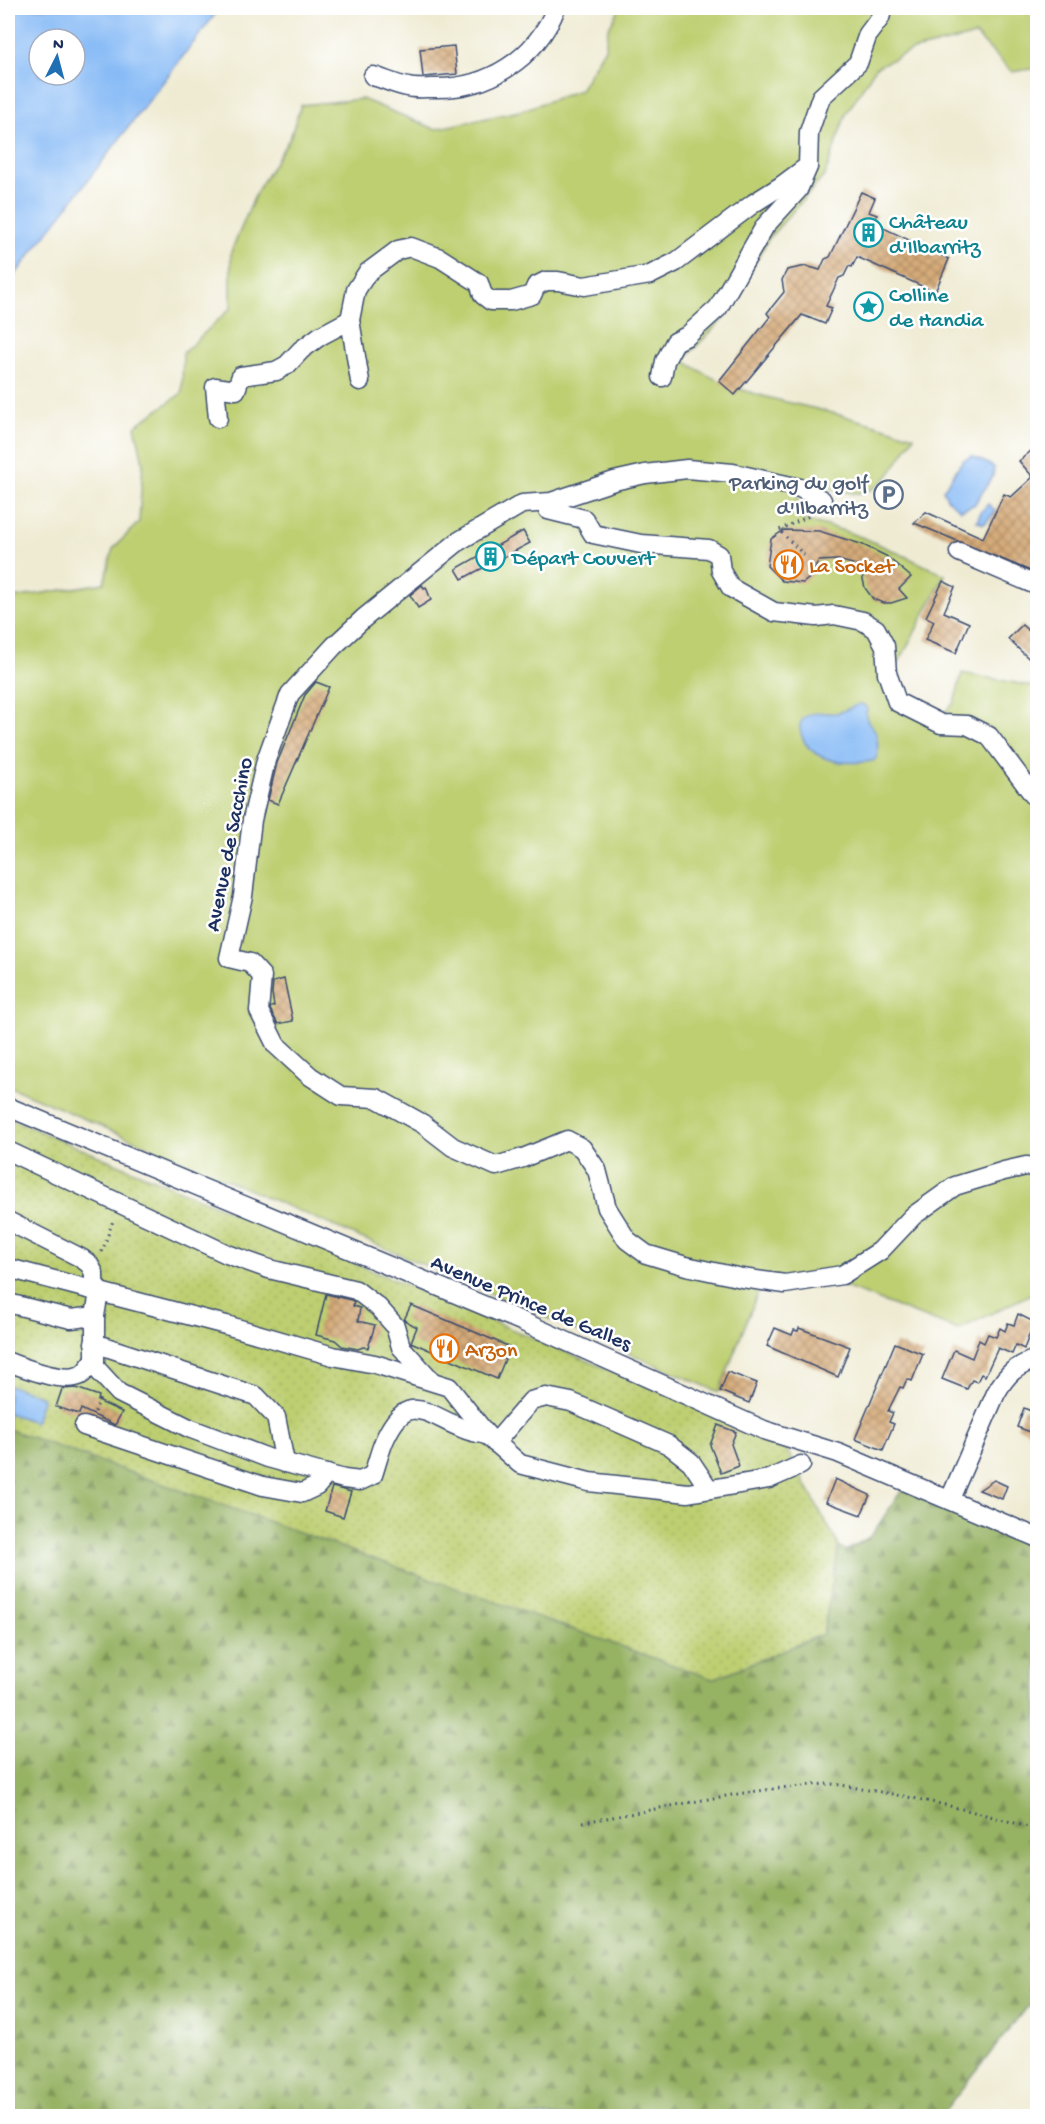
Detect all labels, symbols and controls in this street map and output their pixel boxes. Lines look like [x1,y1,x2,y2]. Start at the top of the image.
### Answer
north arrow [27,27,87,87]
text: N [52,36,65,56]
place label: Château d'Ilbarritz [889,211,982,262]
building icon: Château d'Ilbarritz [852,217,884,249]
place label: Colline de Handia [889,284,984,335]
place icon: Colline de Handia [852,290,884,322]
place label: Parking du golf d'Ilbarritz [728,472,870,523]
parking icon: Parking du golf d'Ilbarritz [873,478,905,510]
building icon: Départ Couvert [475,540,507,572]
place label: Départ Couvert [510,547,656,573]
restaurant icon: La Socket [772,548,804,580]
place label: La Socket [809,555,896,581]
street label: Avenue de Sacchino [201,756,261,934]
street label: Avenue Prince de Galles [426,1251,635,1359]
restaurant icon: Arzon [428,1332,460,1364]
place label: Arzon [465,1339,518,1365]

